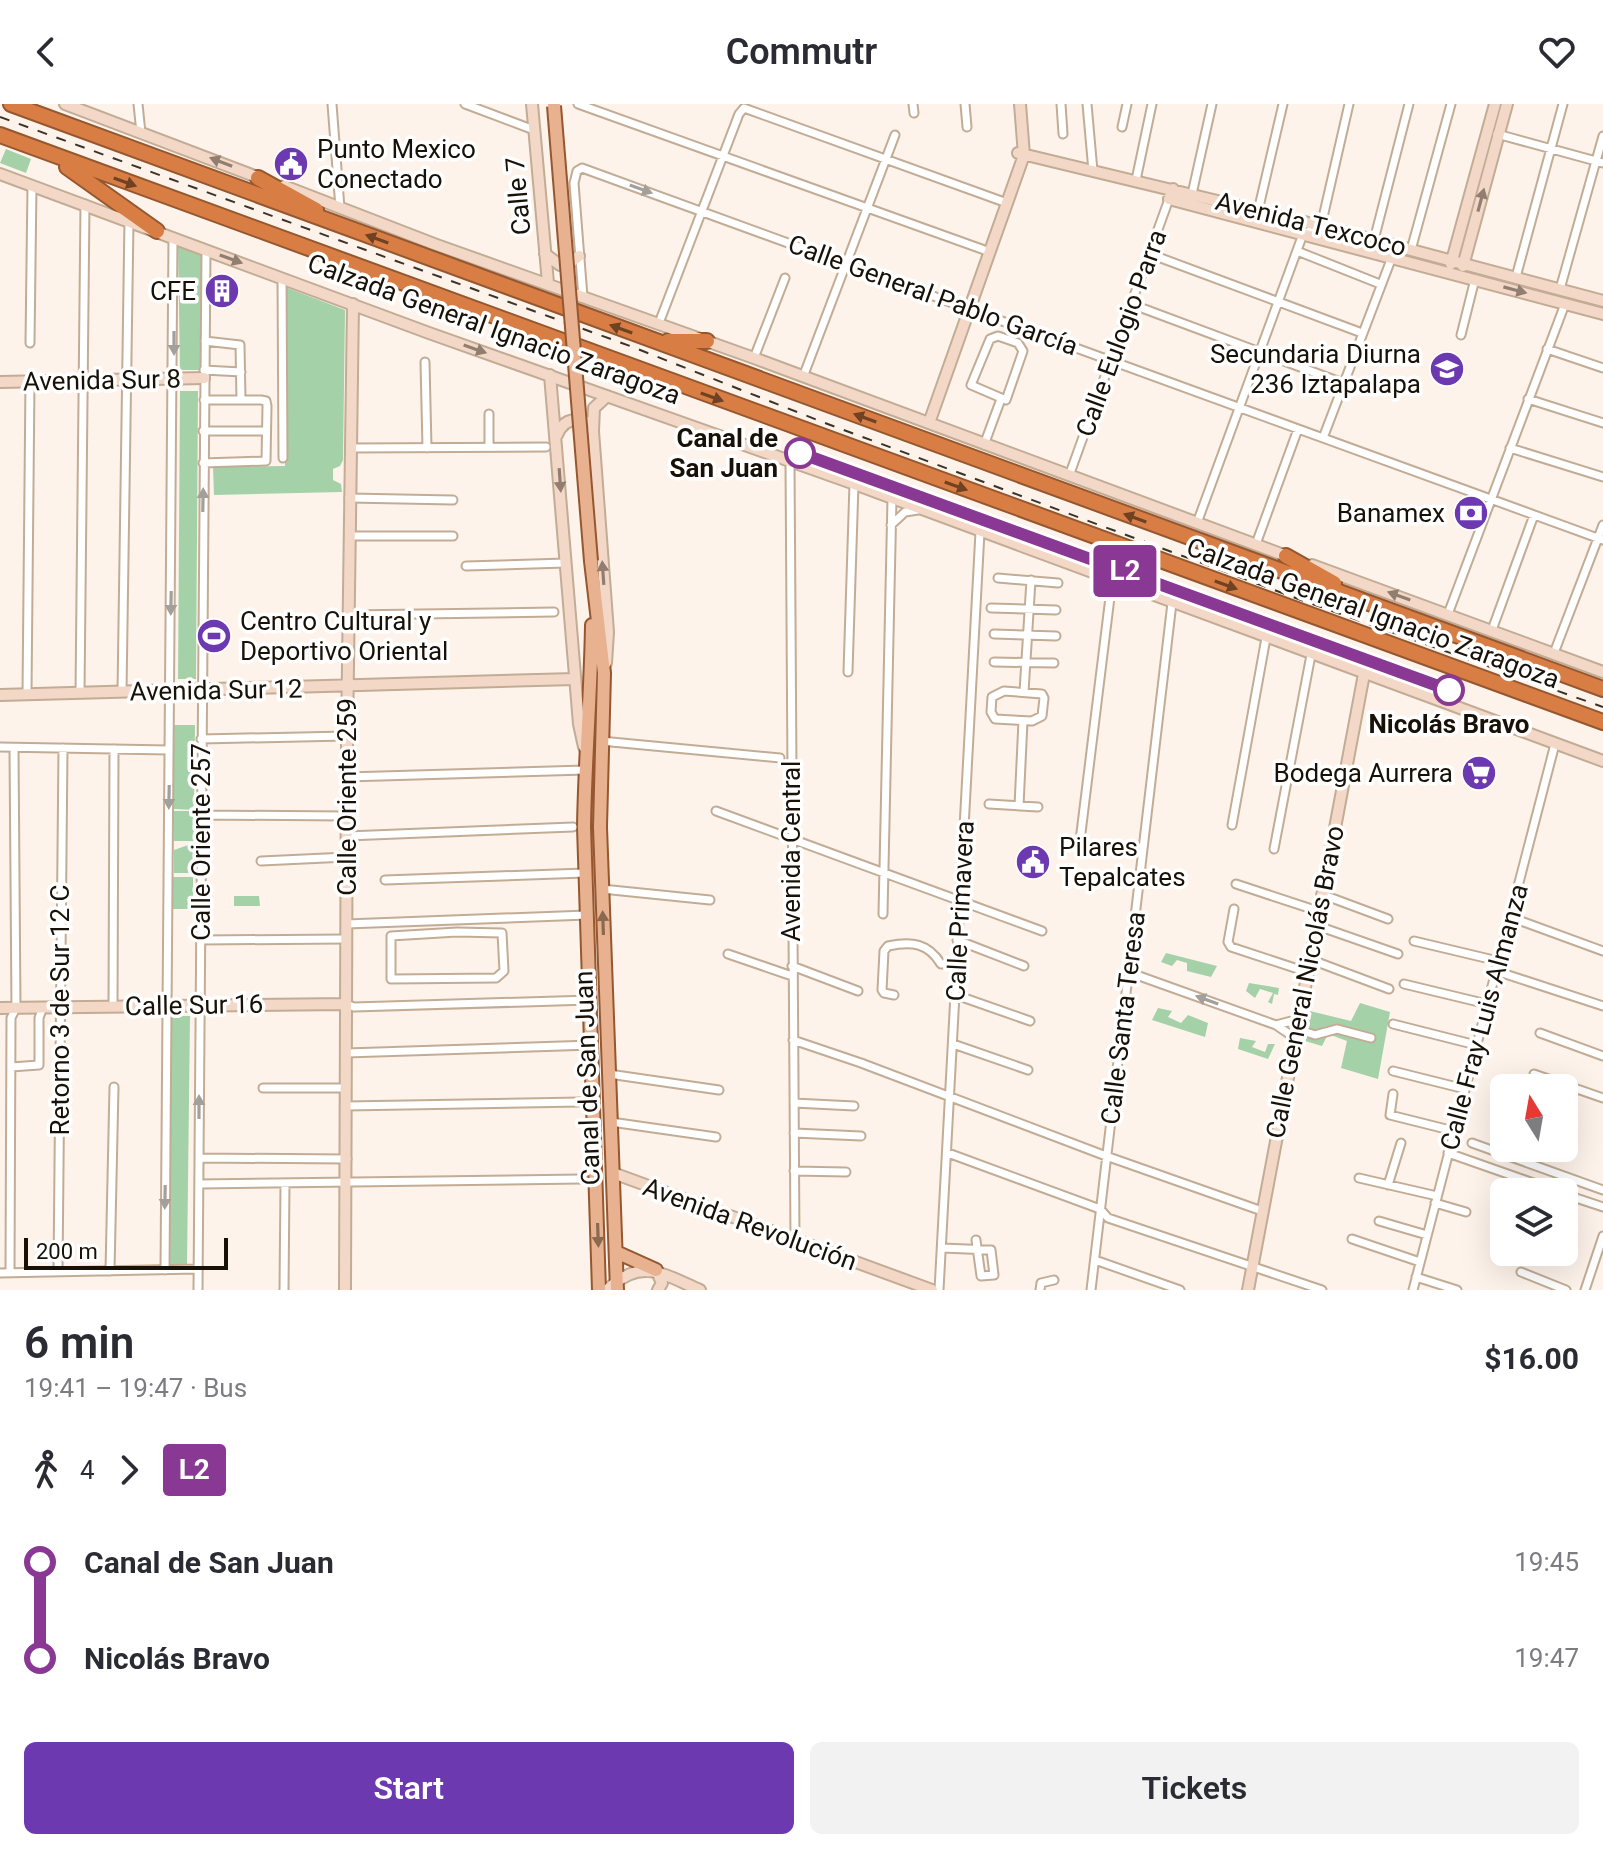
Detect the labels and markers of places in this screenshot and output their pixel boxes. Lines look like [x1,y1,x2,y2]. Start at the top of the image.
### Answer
place label: Punto Mexico Conectado [317,134,476,194]
public building icon: Punto Mexico Conectado [272,145,310,183]
building icon: CFE [203,272,241,310]
place label: CFE [150,276,196,306]
place label: Secundaria Diurna 236 Iztapalapa [1210,339,1421,399]
school or university icon: Secundaria Diurna 236 Iztapalapa [1428,350,1466,388]
place label: Canal de San Juan [669,423,778,483]
marker: Canal de San Juan [785,438,815,468]
bank icon: Banamex [1452,494,1490,532]
place label: Banamex [1337,498,1445,528]
place label: Centro Cultural y Deportivo Oriental [240,606,448,666]
sports icon: Centro Cultural y Deportivo Oriental [195,617,233,655]
marker: Nicolás Bravo [1434,675,1464,705]
place label: Nicolás Bravo [1368,709,1530,739]
supermarket icon: Bodega Aurrera [1460,754,1498,792]
place label: Bodega Aurrera [1274,758,1453,788]
place label: Pilares Tepalcates [1059,832,1186,892]
public building icon: Pilares Tepalcates [1014,843,1052,881]

